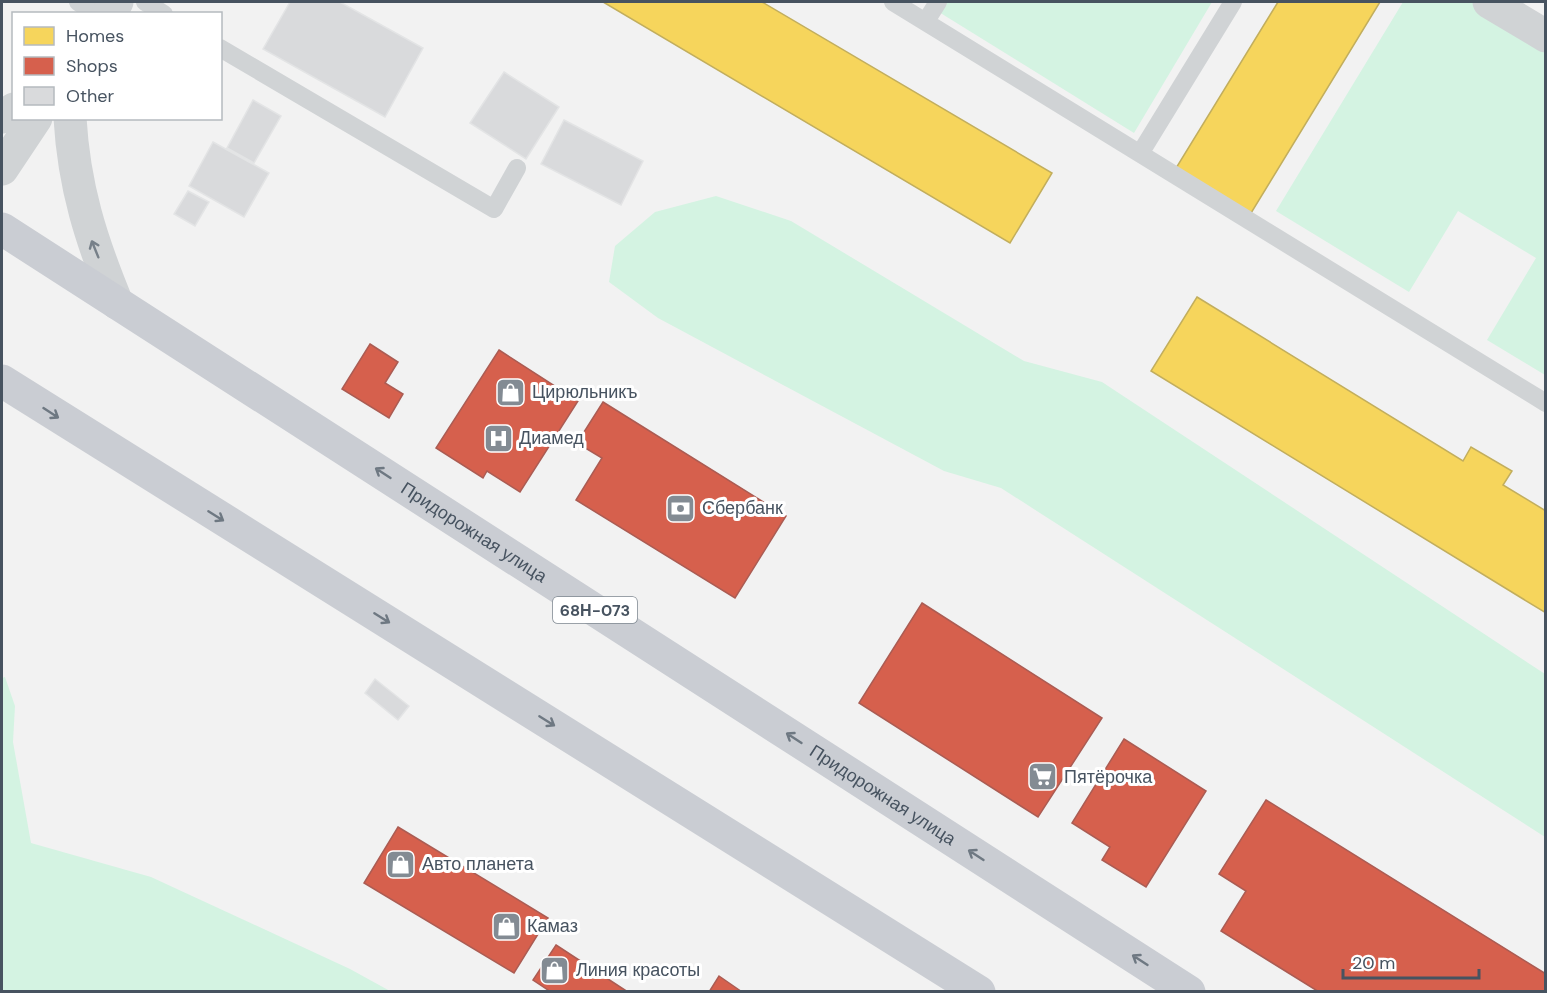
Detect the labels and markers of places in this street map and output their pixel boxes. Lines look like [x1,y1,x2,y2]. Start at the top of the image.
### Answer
shop icon: Цирюльникъ [495,376,527,408]
place label: Цирюльникъ [532,380,638,404]
hospital icon: Диамед [482,422,514,454]
place label: Диамед [519,426,584,450]
bank icon: Сбербанк [665,492,697,524]
place label: Сбербанк [702,496,783,520]
supermarket icon: Пятёрочка [1027,761,1059,793]
place label: Пятёрочка [1064,765,1153,789]
shop icon: Авто планета [385,848,417,880]
place label: Авто планета [422,852,535,876]
shop icon: Камаз [490,910,522,942]
place label: Камаз [527,914,578,938]
shop icon: Линия красоты [539,954,571,986]
place label: Линия красоты [576,958,700,982]

